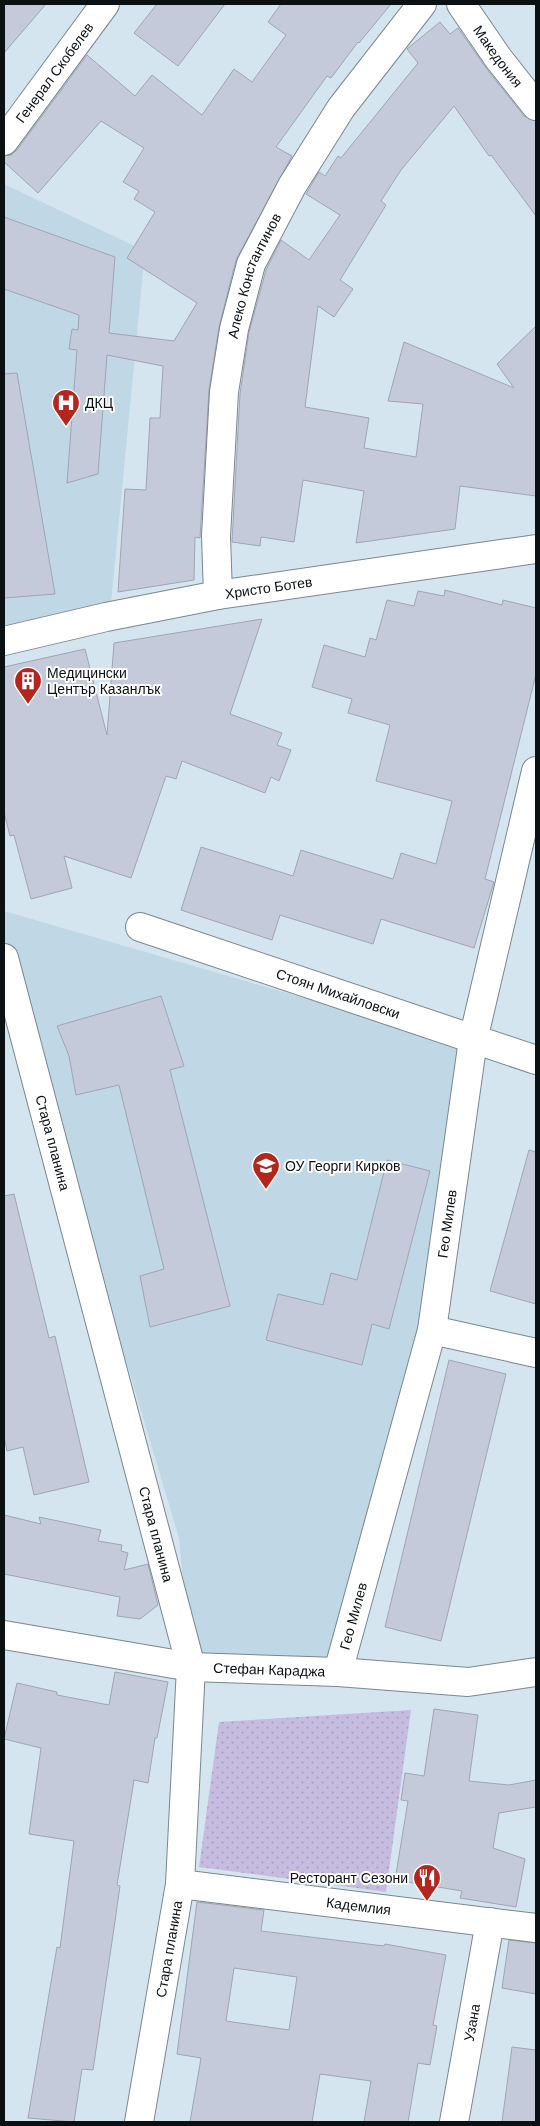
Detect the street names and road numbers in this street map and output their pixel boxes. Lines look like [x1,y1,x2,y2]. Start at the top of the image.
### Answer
street label: Генерал Скобелев [12,19,97,126]
street label: Македония [470,22,526,90]
street label: Алеко Константинов [225,210,284,340]
street label: Христо Ботев [224,573,313,602]
street label: Стоян Михайловски [274,965,402,1022]
street label: Стара планина [32,1093,73,1192]
street label: Гео Милев [434,1188,460,1259]
street label: Стара планина [136,1485,176,1584]
street label: Гео Милев [337,1581,370,1651]
street label: Стефан Караджа [213,1660,326,1680]
street label: Кадемлия [325,1894,392,1918]
street label: Стара планина [153,1899,185,1999]
street label: Узана [461,2002,483,2043]

